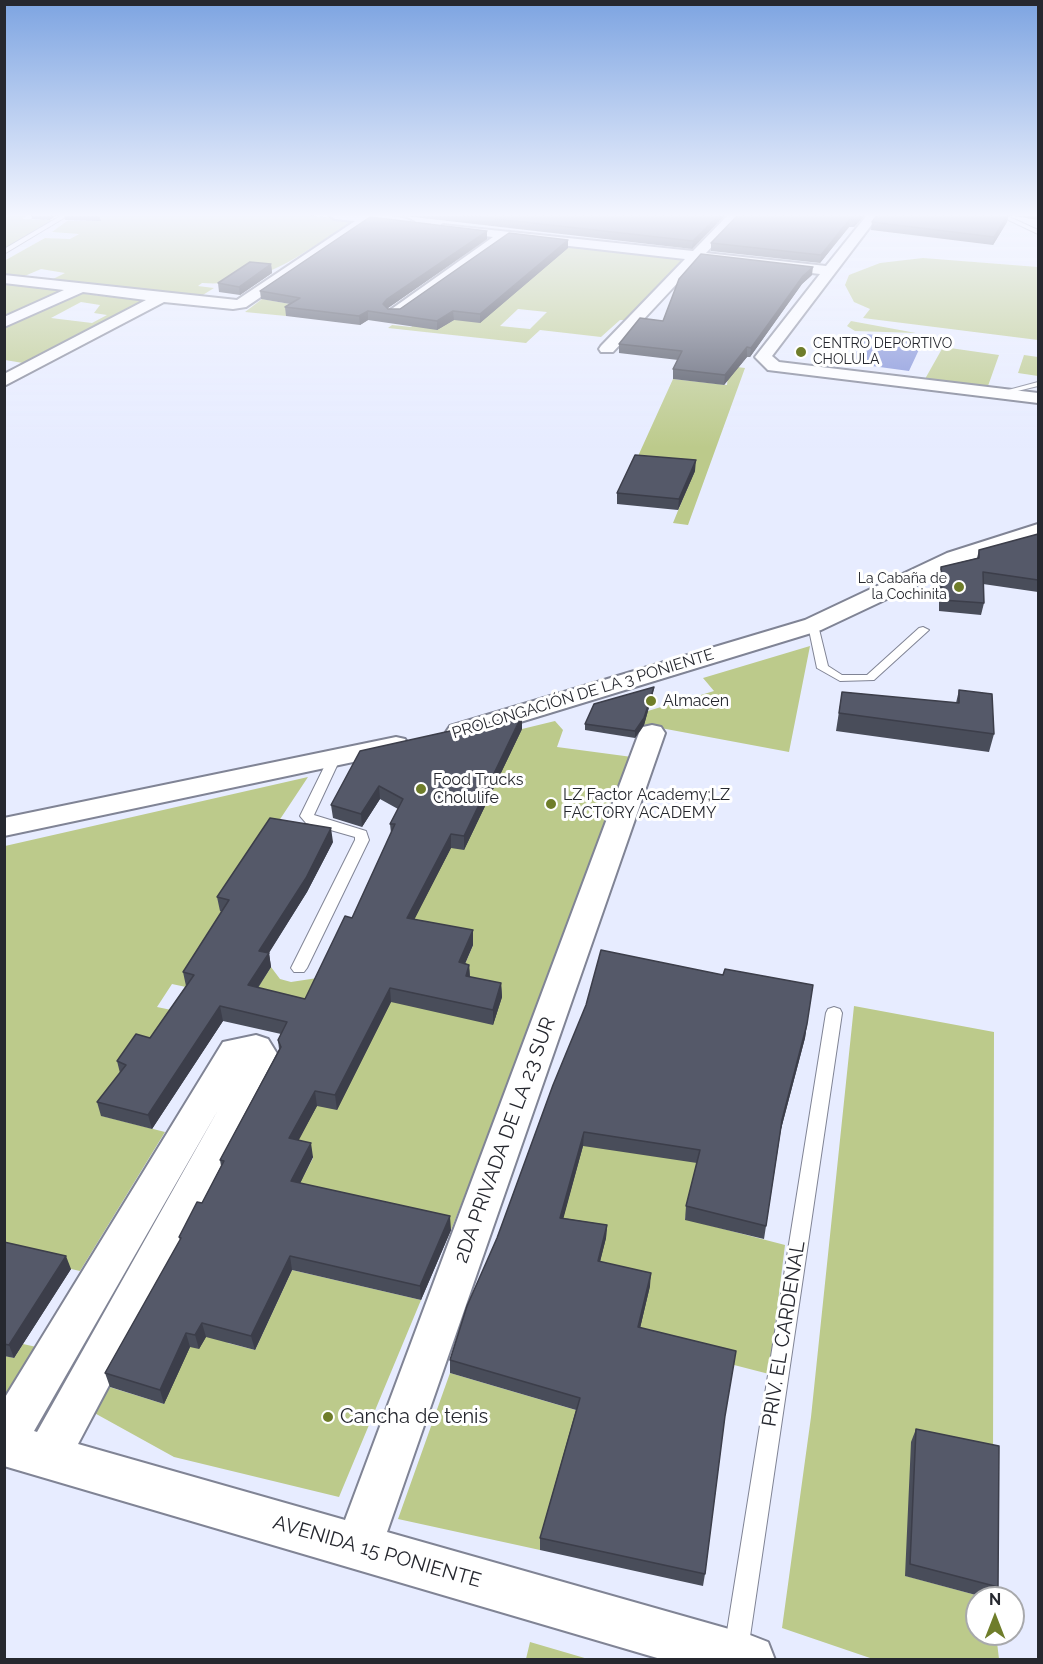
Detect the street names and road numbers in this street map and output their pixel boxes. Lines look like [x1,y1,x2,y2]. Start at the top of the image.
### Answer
street label: PROLONGACIÓN DE LA 3 PONIENTE [450,645,716,743]
street label: 2DA PRIVADA DE LA 23 SUR [449,1014,561,1266]
street label: PRIV. EL CARDENAL [757,1239,811,1429]
street label: AVENIDA 15 PONIENTE [270,1511,484,1593]

